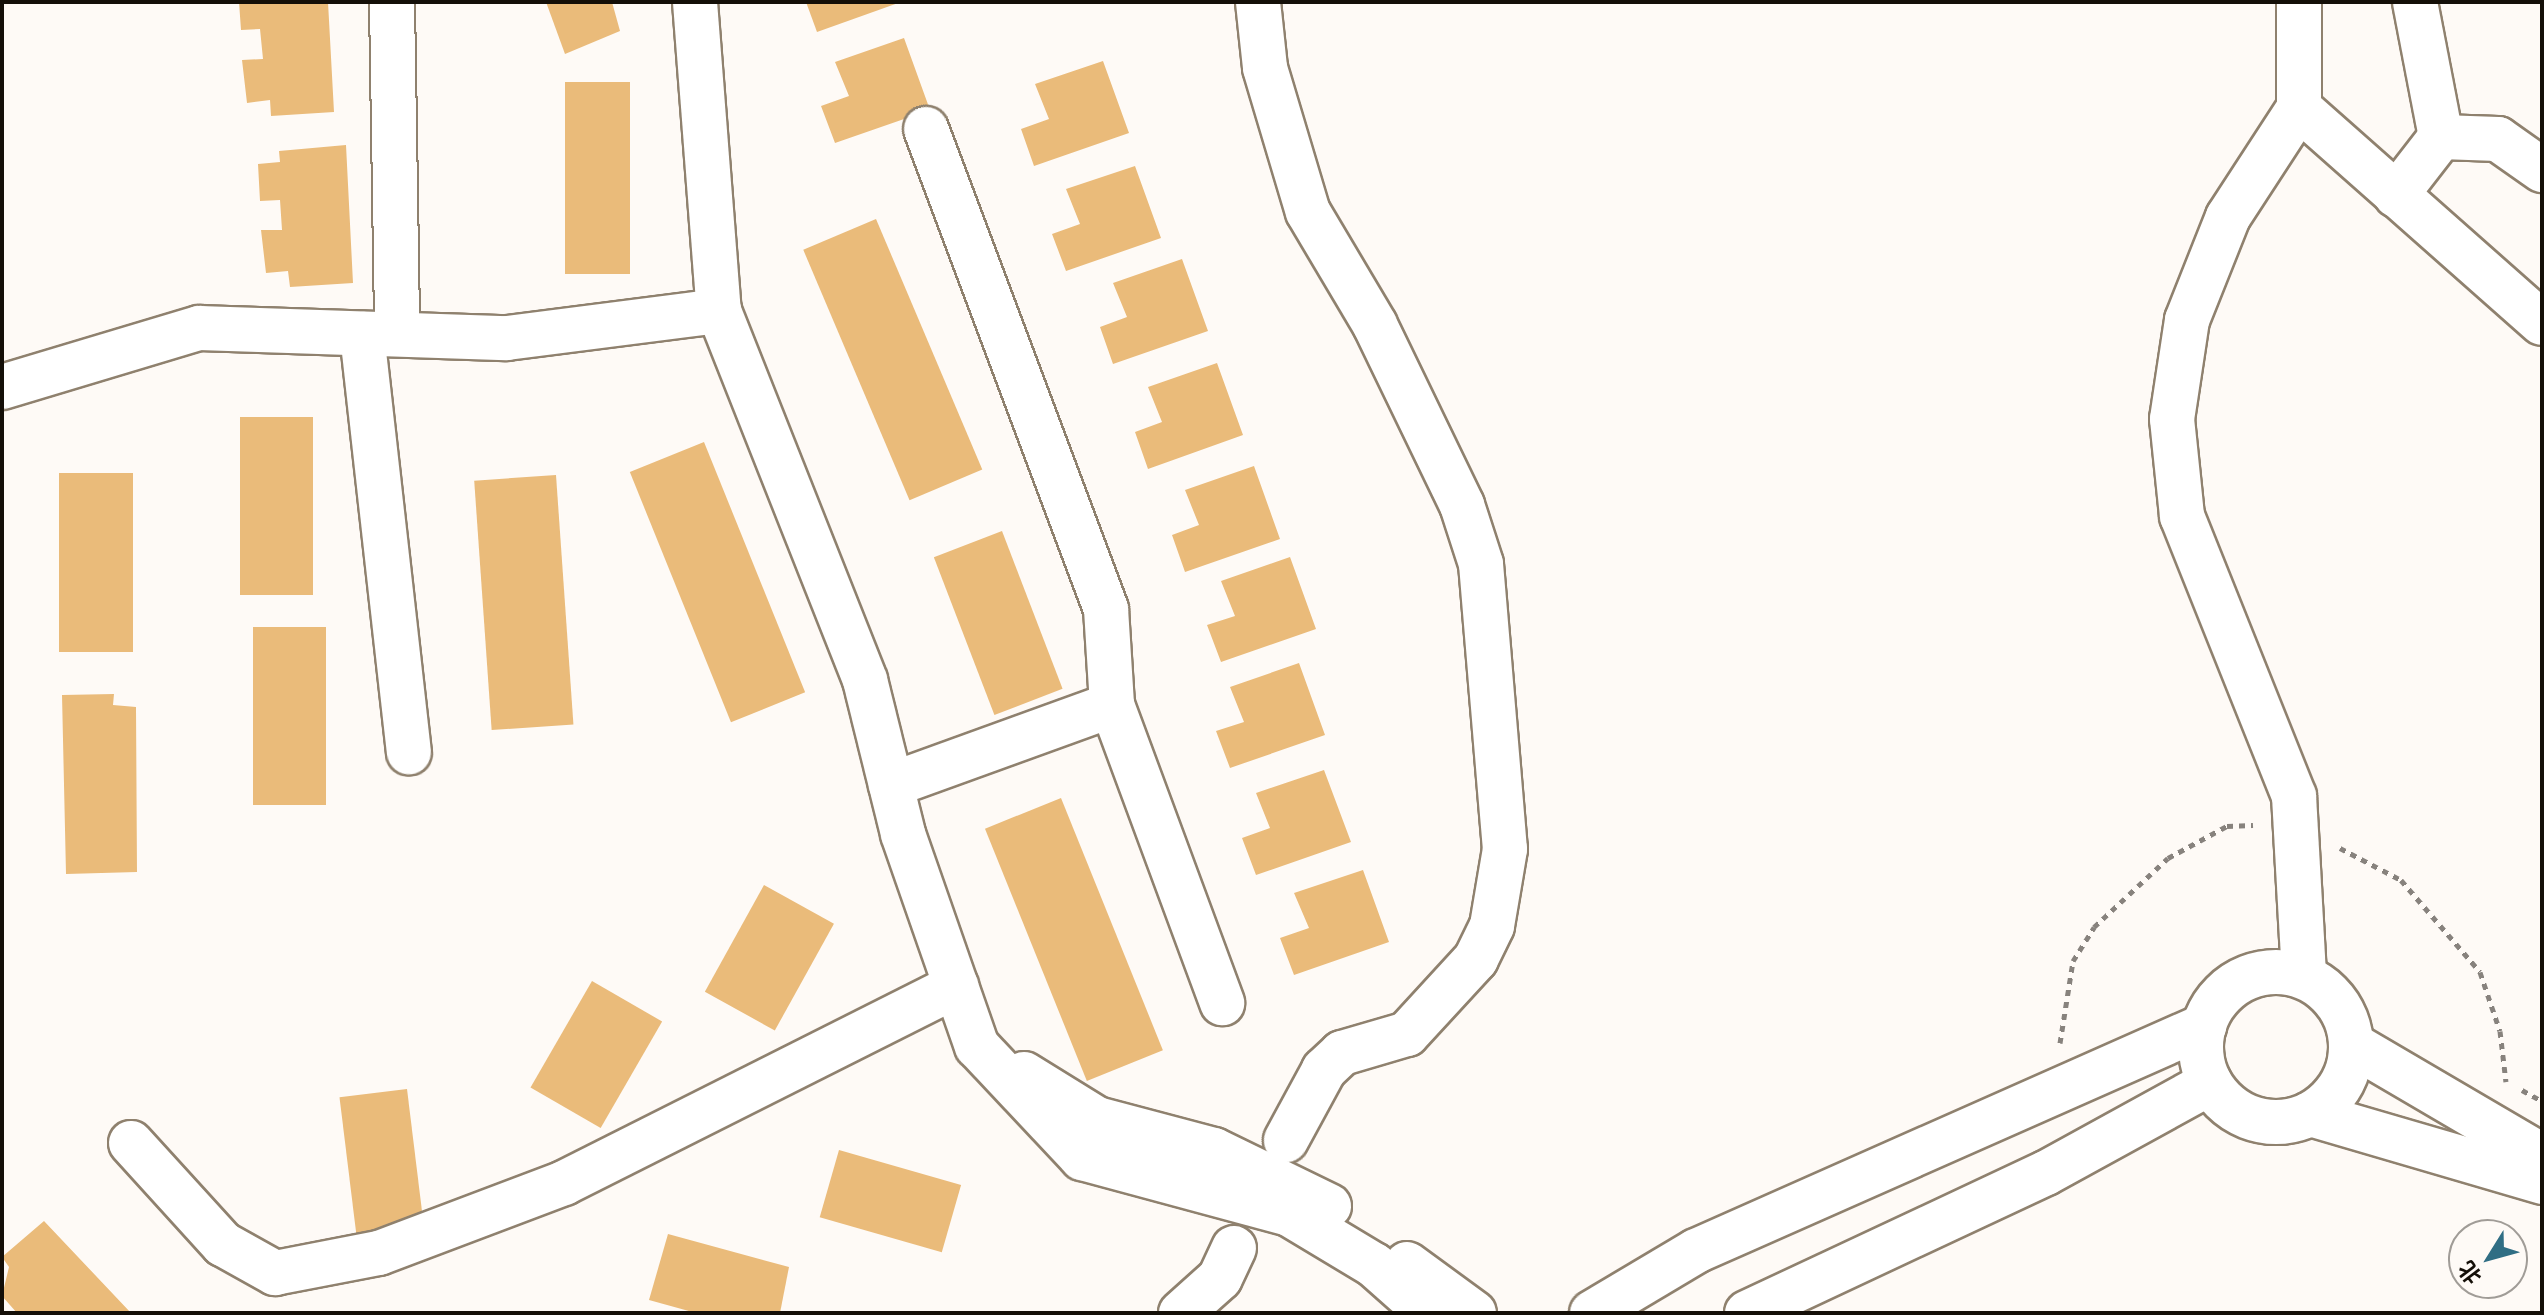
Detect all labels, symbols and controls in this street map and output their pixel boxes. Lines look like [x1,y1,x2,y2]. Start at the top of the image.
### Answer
north arrow [2448,1219,2528,1299]
text: 北 [2453,1256,2487,1289]

